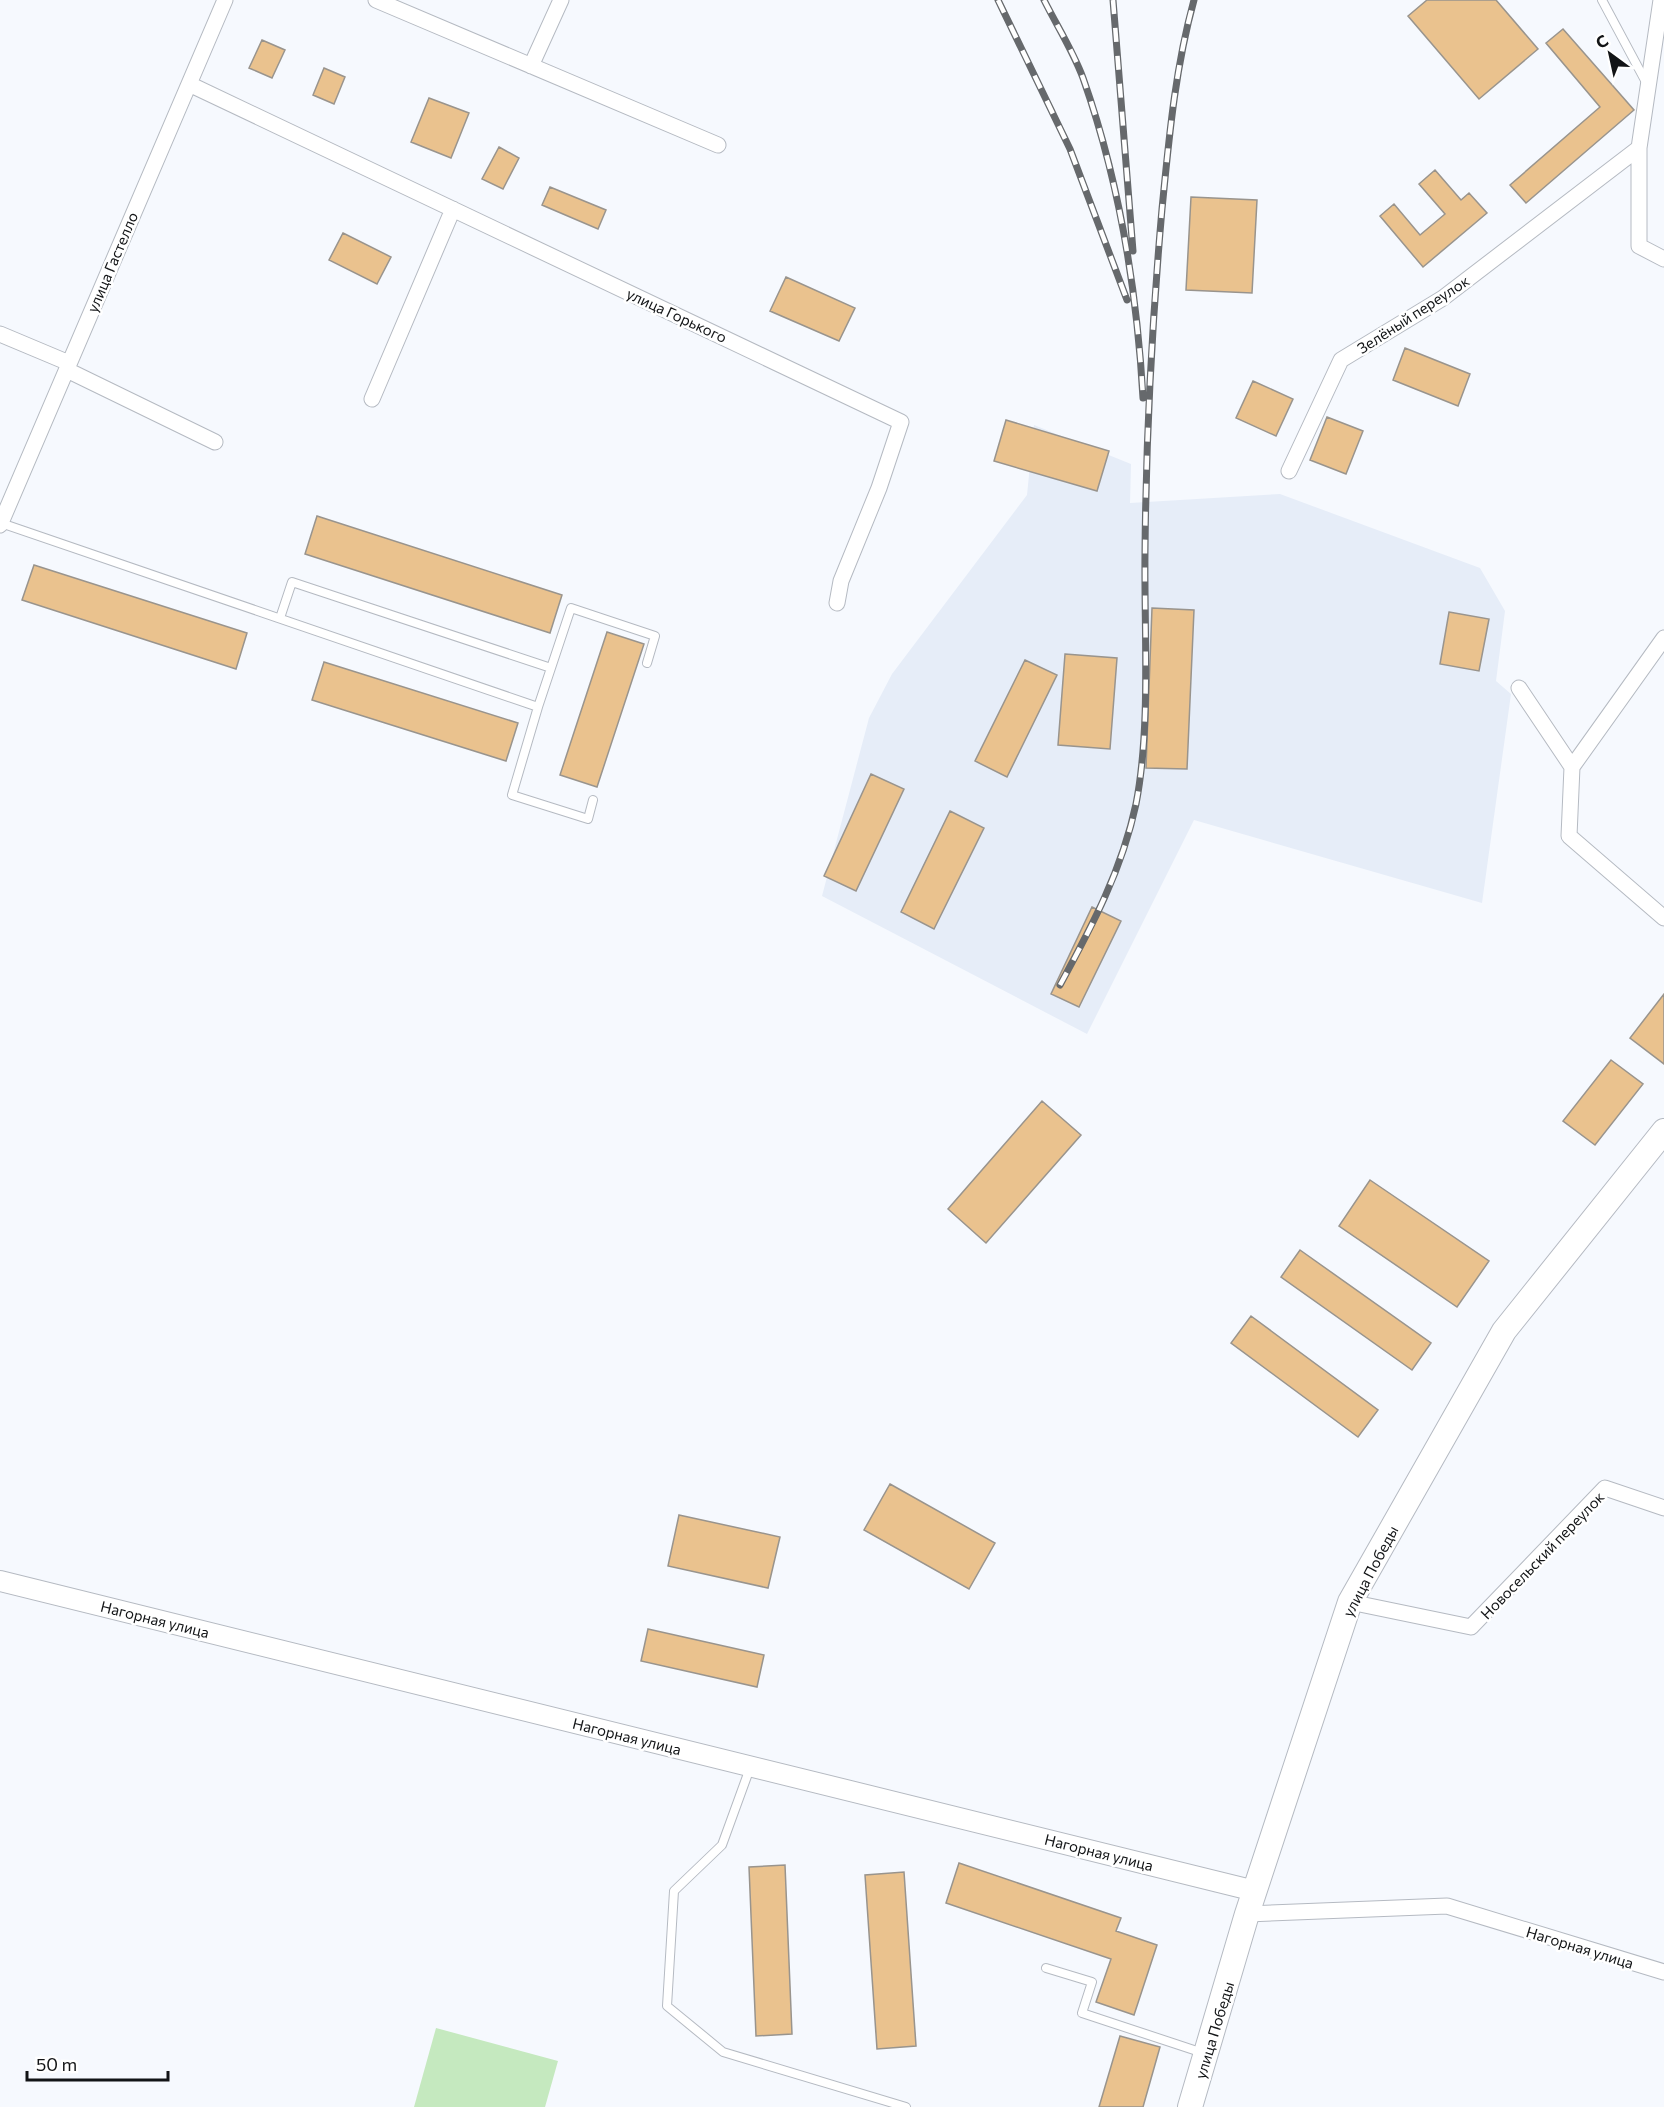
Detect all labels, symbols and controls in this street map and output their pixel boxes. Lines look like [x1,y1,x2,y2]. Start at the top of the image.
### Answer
north arrow [1580,24,1640,84]
text: С [1592,30,1611,52]
street label: улица Гастелло [83,209,141,315]
street label: Зелёный переулок [1354,271,1472,357]
street label: улица Горького [624,284,730,346]
street label: Новосельский переулок [1476,1488,1608,1622]
street label: улица Победы [1338,1522,1402,1620]
street label: Нагорная улица [99,1597,211,1641]
street label: Нагорная улица [571,1714,683,1758]
street label: Нагорная улица [1043,1830,1155,1874]
street label: Нагорная улица [1524,1922,1636,1972]
street label: улица Победы [1191,1979,1237,2081]
scale bar [27,2044,168,2082]
text: 50 m [36,2053,77,2075]

